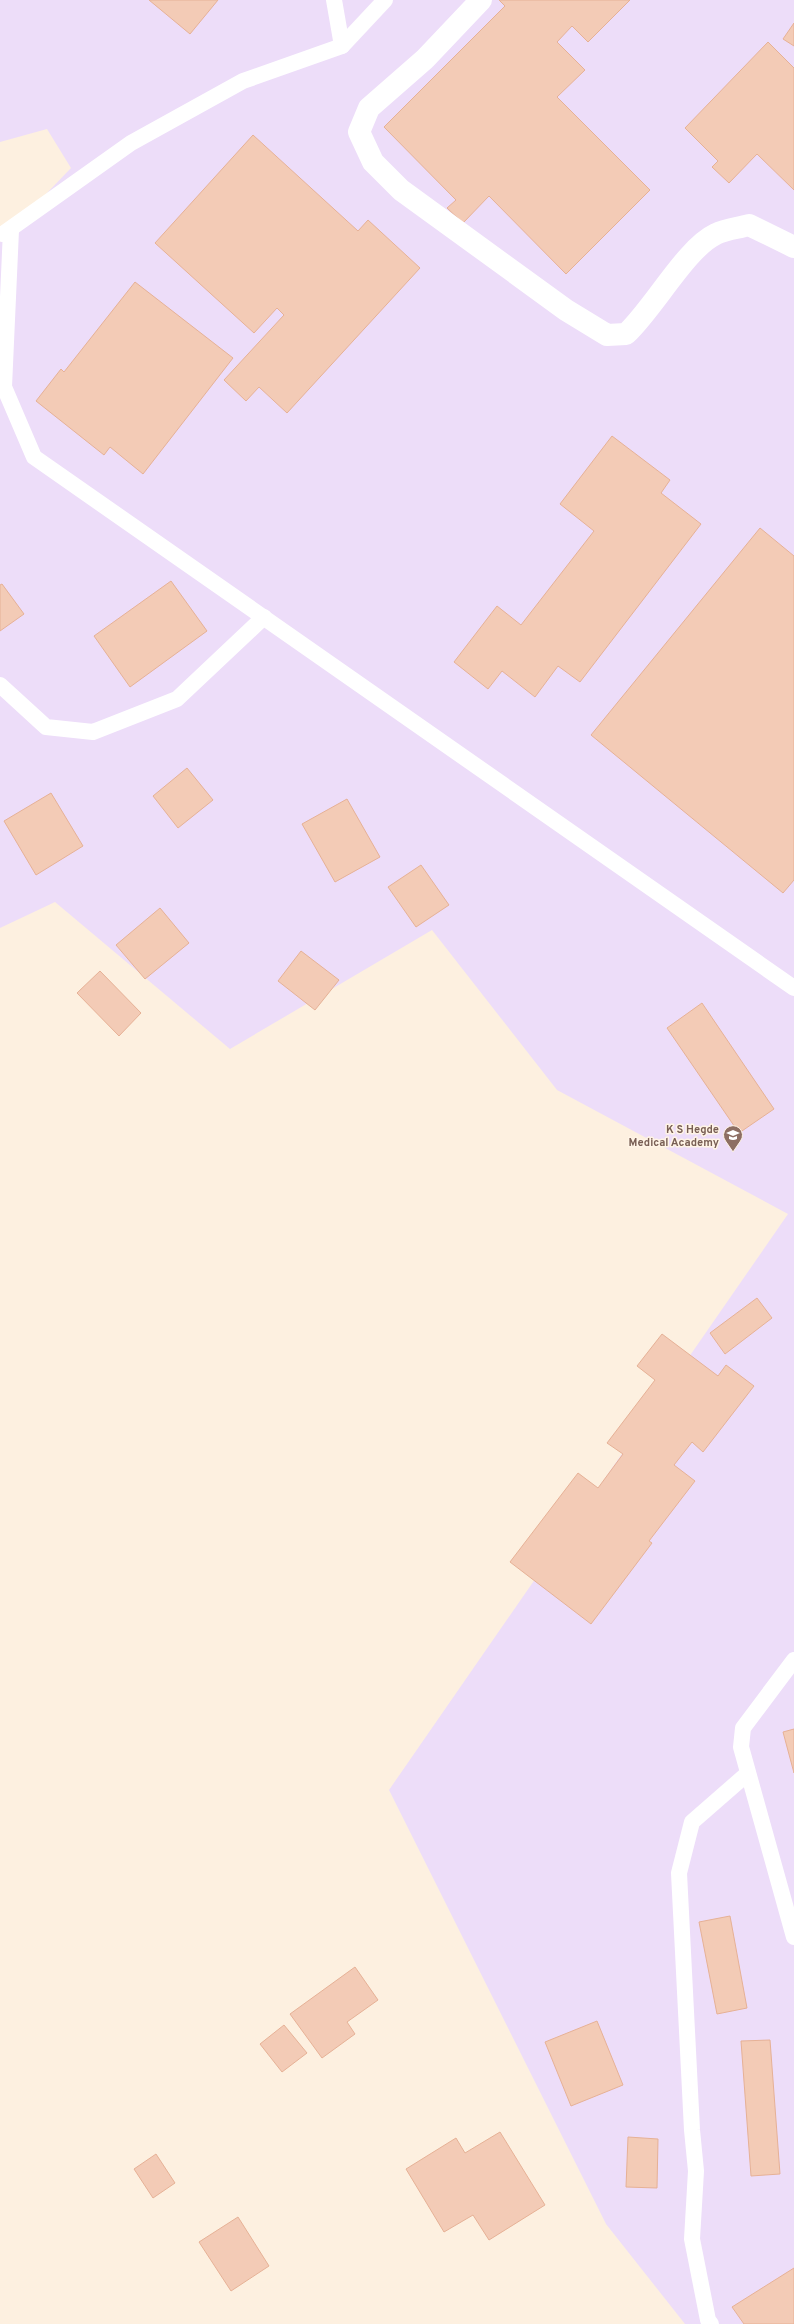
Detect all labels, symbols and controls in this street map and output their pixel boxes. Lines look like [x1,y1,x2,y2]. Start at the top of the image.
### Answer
place label: K S Hegde Medical Academy [629,1123,719,1150]
school or university icon: K S Hegde Medical Academy [722,1124,744,1152]

